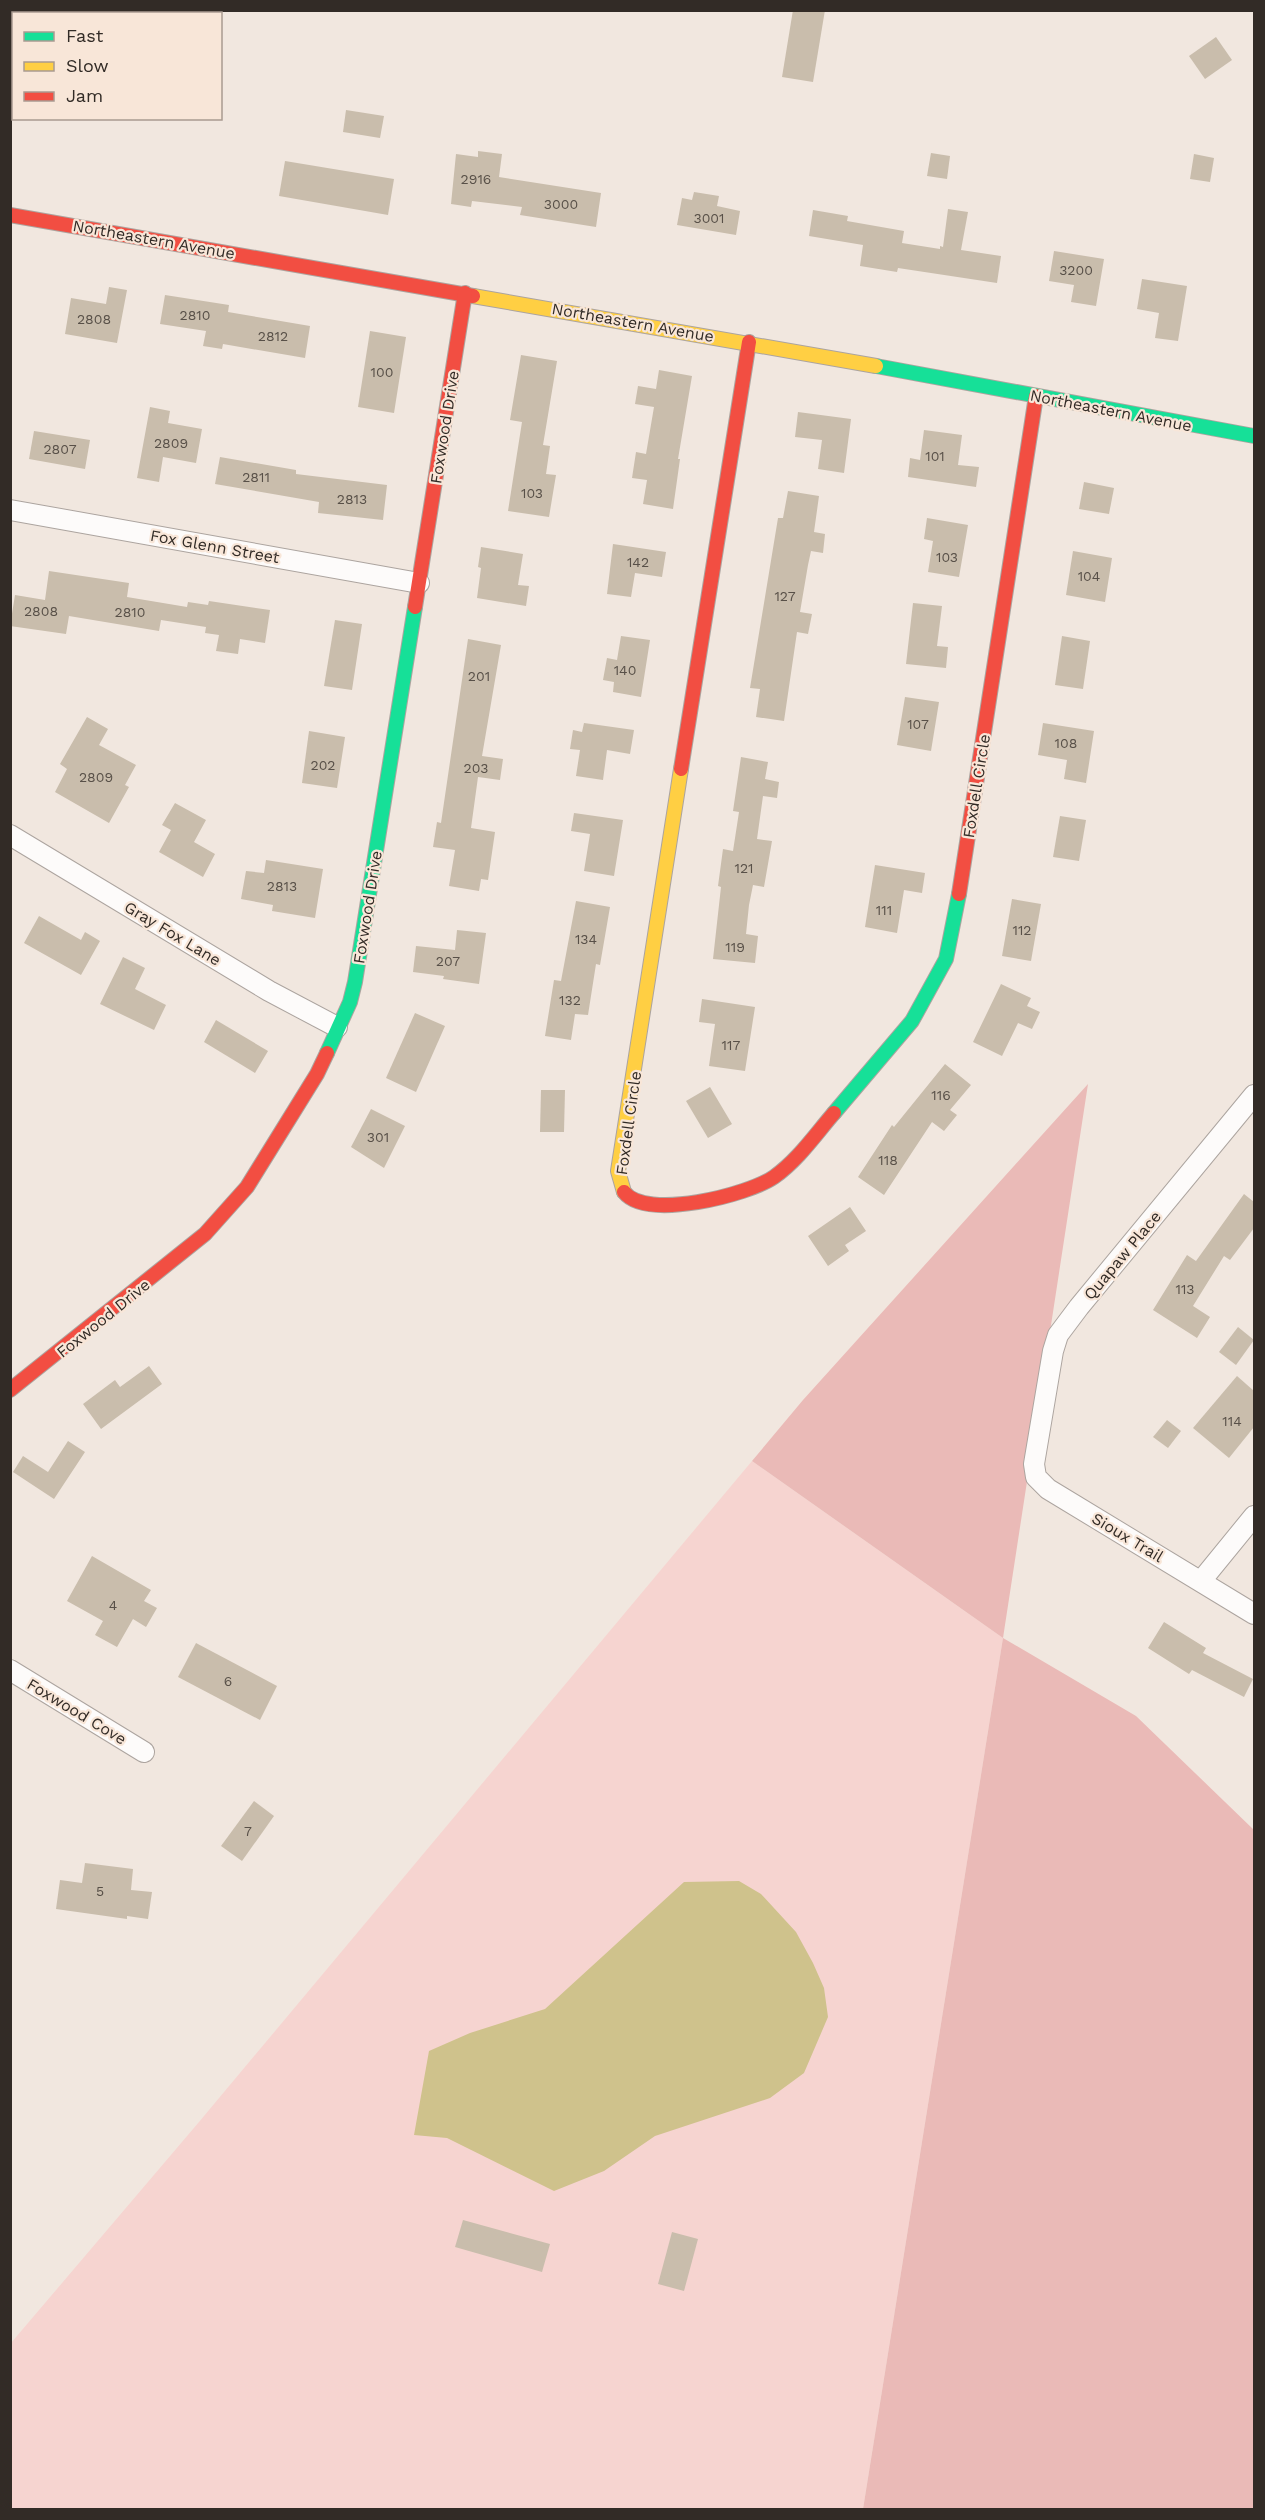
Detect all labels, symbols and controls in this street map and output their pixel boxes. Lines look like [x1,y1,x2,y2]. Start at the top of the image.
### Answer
legend [12,12,222,120]
text: Fast [66,25,104,46]
text: Slow [66,55,109,76]
text: Jam [66,85,103,106]
house number: 2916 [461,171,491,187]
house number: 3000 [544,196,578,212]
house number: 3001 [693,210,725,226]
street label: Northeastern Avenue [71,216,237,263]
house number: 3200 [1059,262,1093,278]
street label: Northeastern Avenue [550,299,716,346]
house number: 2810 [180,307,210,323]
house number: 2808 [77,311,111,327]
house number: 2812 [258,328,288,344]
house number: 100 [371,364,393,380]
street label: Foxwood Drive [426,369,463,485]
street label: Northeastern Avenue [1028,385,1193,435]
house number: 2809 [154,435,188,451]
house number: 2807 [43,441,77,457]
house number: 101 [925,448,945,464]
house number: 2811 [242,469,270,485]
house number: 103 [521,485,543,501]
house number: 2813 [337,491,367,507]
street label: Fox Glenn Street [149,526,281,567]
house number: 103 [936,549,958,565]
house number: 142 [627,554,649,570]
house number: 104 [1078,568,1100,584]
house number: 127 [774,588,796,604]
house number: 2808 [24,603,58,619]
house number: 2810 [115,604,145,620]
house number: 140 [614,662,636,678]
house number: 201 [468,668,490,684]
house number: 107 [907,716,929,732]
street label: Foxdell Circle [959,733,994,839]
house number: 108 [1055,735,1077,751]
house number: 202 [310,757,336,773]
house number: 203 [464,760,488,776]
house number: 2809 [79,769,113,785]
street label: Foxwood Drive [349,849,386,965]
house number: 121 [734,860,754,876]
house number: 2813 [267,878,297,894]
street label: Gray Fox Lane [121,897,225,970]
house number: 111 [876,902,892,918]
house number: 112 [1012,922,1032,938]
house number: 134 [575,931,597,947]
house number: 119 [725,939,745,955]
house number: 207 [436,953,460,969]
house number: 132 [559,992,581,1008]
house number: 117 [722,1037,741,1053]
street label: Foxdell Circle [612,1070,645,1176]
house number: 116 [931,1087,951,1103]
house number: 301 [367,1129,389,1145]
house number: 118 [878,1152,898,1168]
street label: Quapaw Place [1080,1207,1165,1304]
street label: Foxwood Drive [53,1275,154,1362]
house number: 113 [1175,1281,1195,1297]
house number: 114 [1222,1413,1242,1429]
street label: Sioux Trail [1088,1509,1167,1566]
house number: 4 [109,1597,117,1613]
house number: 6 [224,1673,232,1689]
street label: Foxwood Cove [24,1674,130,1749]
house number: 7 [244,1823,252,1839]
house number: 5 [96,1883,104,1899]

